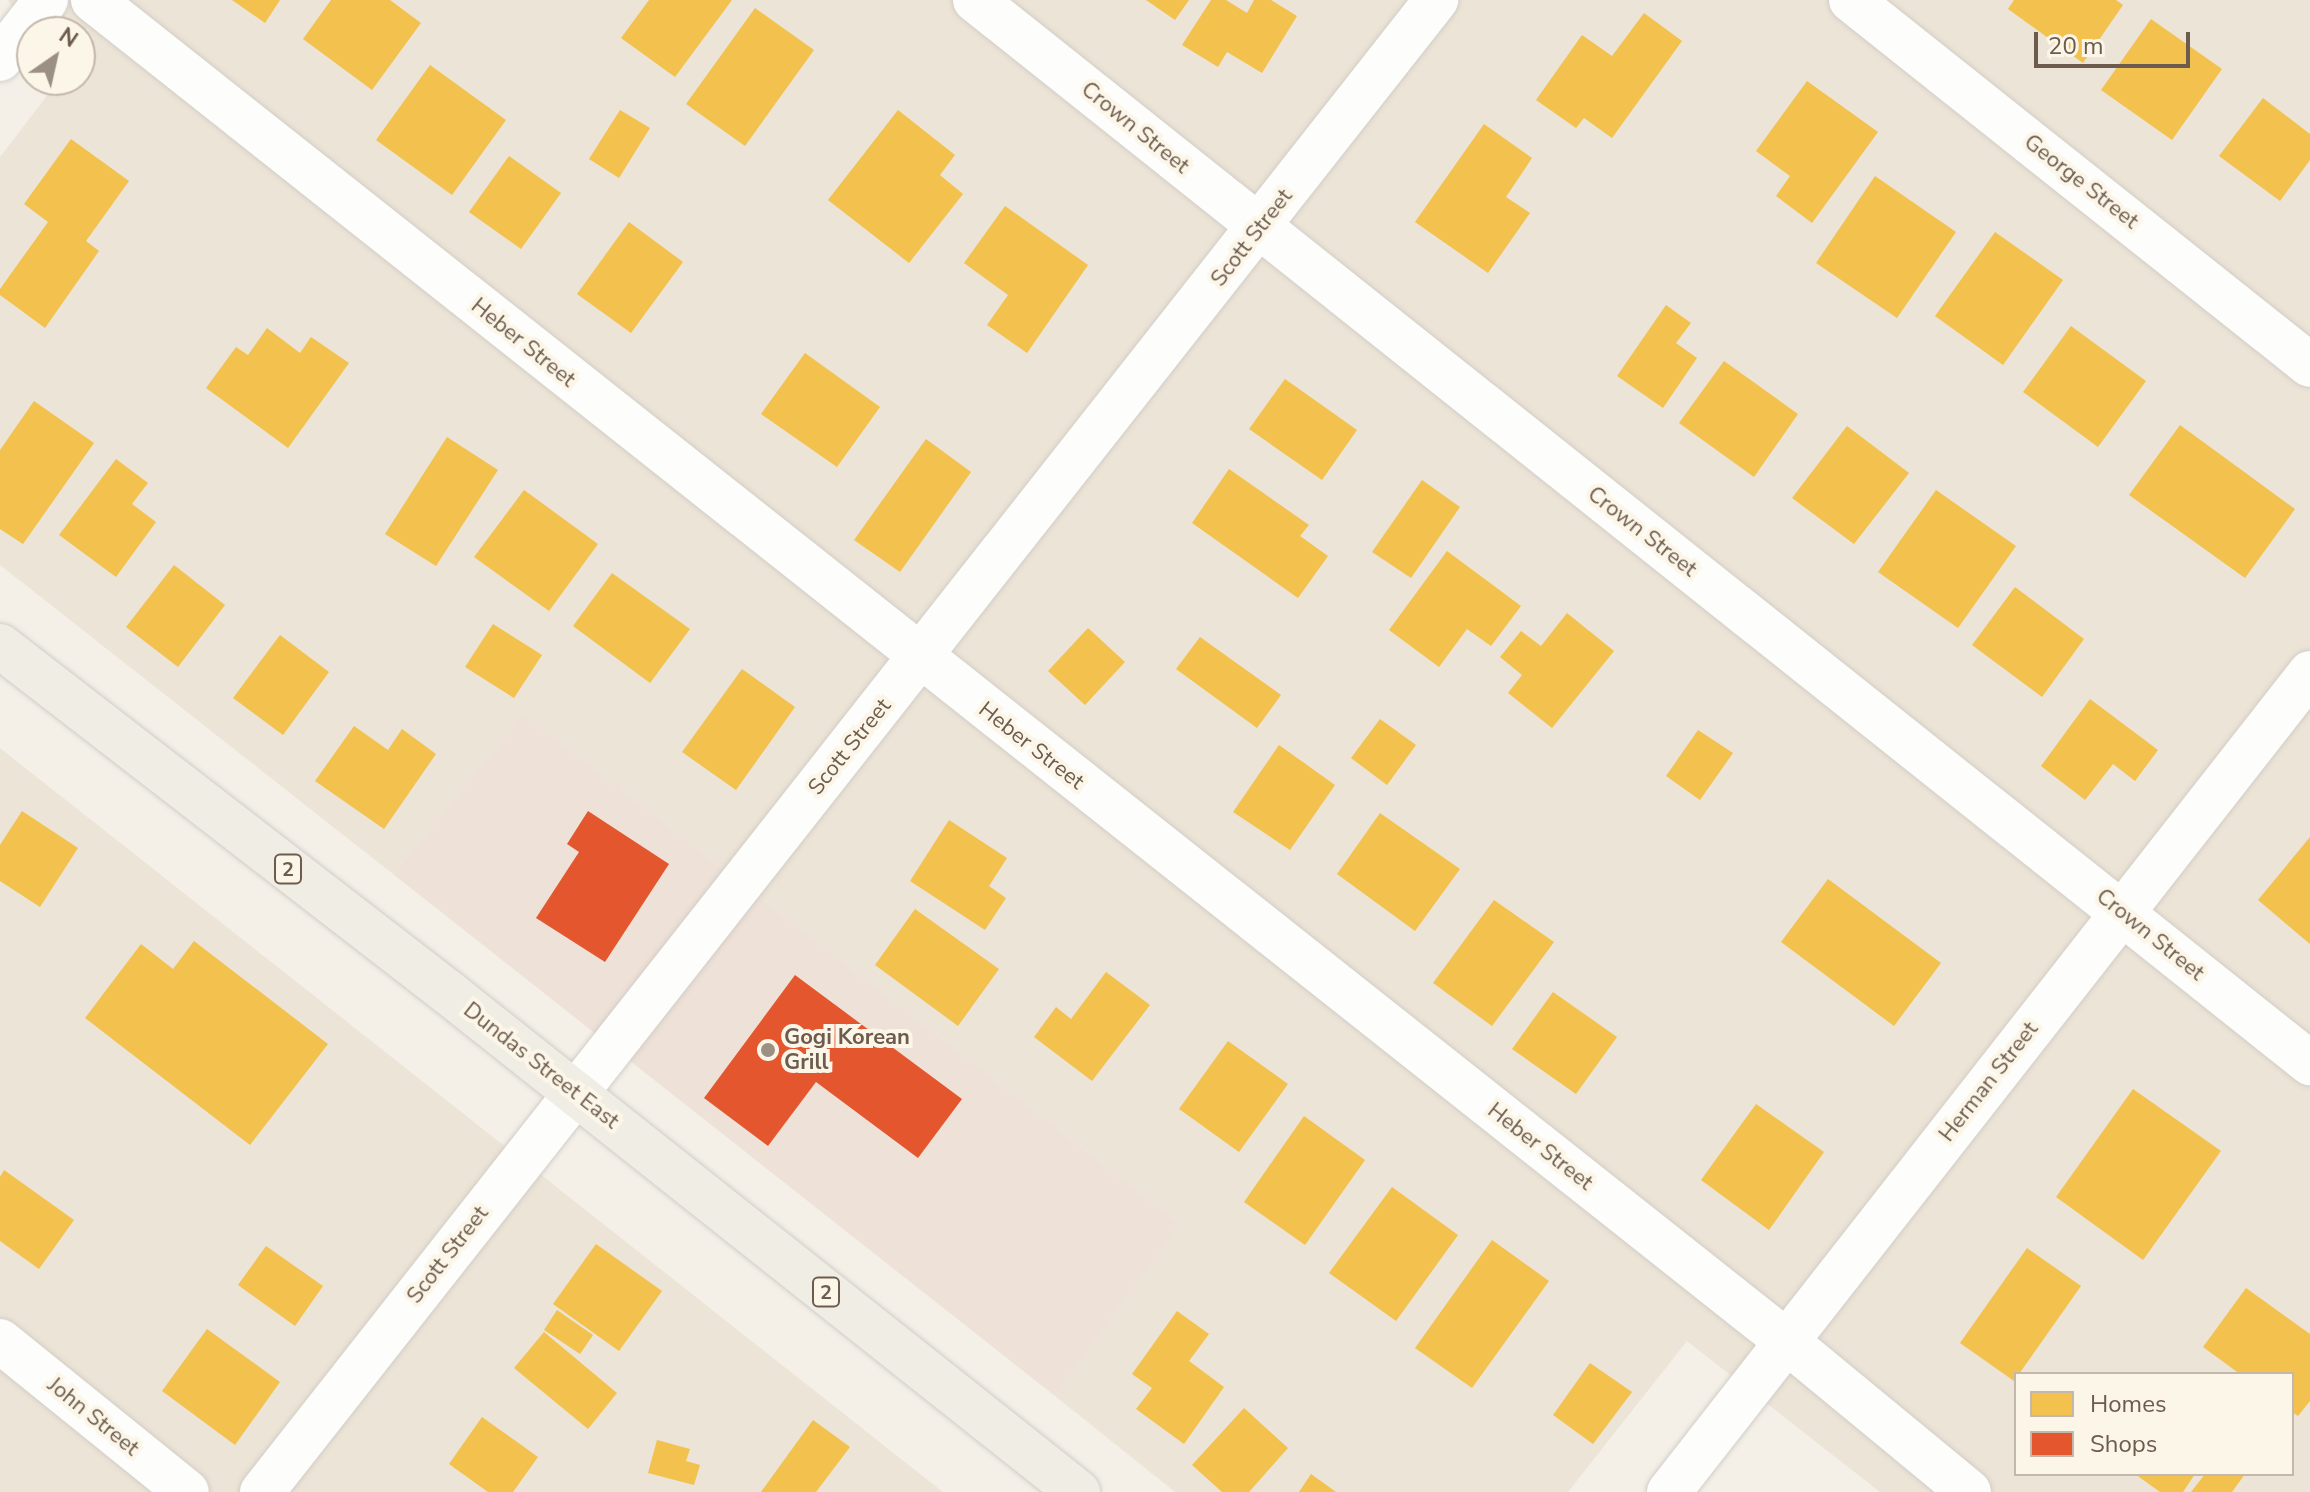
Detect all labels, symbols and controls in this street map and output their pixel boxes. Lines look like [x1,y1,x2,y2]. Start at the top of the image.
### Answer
north arrow [16,16,96,96]
scale bar [2038,16,2194,66]
text: N [53,21,84,55]
text: 20 m [2048,30,2104,62]
street label: Crown Street [1076,76,1194,180]
street label: George Street [2019,129,2143,235]
street label: Scott Street [1206,184,1298,292]
street label: Heber Street [466,293,580,393]
street label: Crown Street [1582,481,1702,583]
street label: Scott Street [803,693,897,801]
street label: Heber Street [973,697,1089,795]
road number: 2 [274,853,302,885]
street label: Crown Street [2091,883,2209,987]
street label: Dundas Street East [458,997,624,1135]
street label: Herman Street [1934,1017,2044,1147]
place label: Gogi Korean Grill [784,1024,910,1076]
marker: Gogi Korean Grill [759,1041,777,1059]
street label: Heber Street [1482,1098,1598,1196]
street label: Scott Street [402,1201,494,1309]
road number: 2 [812,1276,840,1308]
street label: John Street [42,1372,144,1462]
legend [2014,1372,2294,1476]
text: Homes [2090,1388,2166,1420]
text: Shops [2090,1428,2157,1460]

